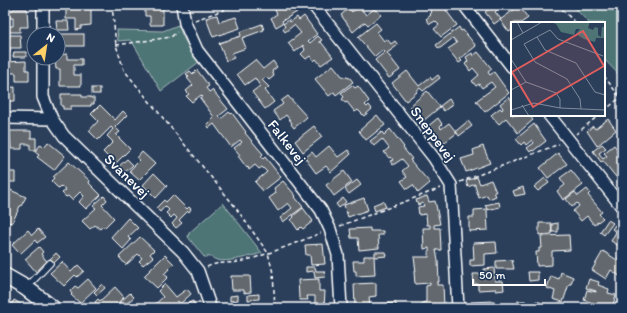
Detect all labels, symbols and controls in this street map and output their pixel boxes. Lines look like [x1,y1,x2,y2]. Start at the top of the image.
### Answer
inset map [511,22,605,116]
north arrow [26,26,66,66]
text: N [44,30,57,45]
street label: Sneppevej [406,103,460,165]
street label: Falkevej [264,116,310,168]
street label: Svanevej [101,150,153,202]
scale bar [473,261,545,287]
text: 50 m [479,268,505,282]

